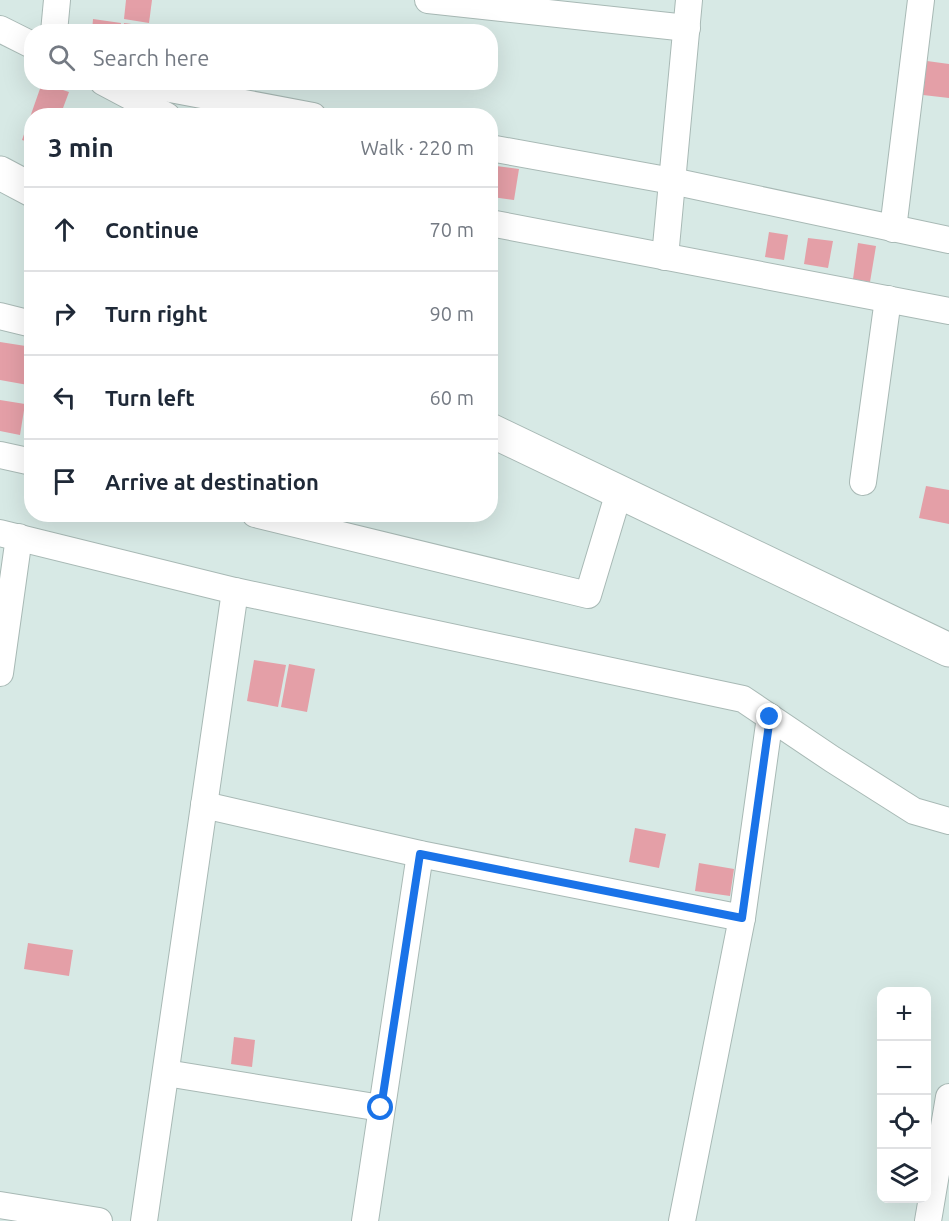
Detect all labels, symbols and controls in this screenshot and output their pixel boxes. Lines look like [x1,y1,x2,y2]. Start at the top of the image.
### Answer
search box [24,24,498,90]
icon: search [45,41,78,74]
text: Search here [93,45,209,70]
text: 3 min [48,133,114,162]
text: Walk · 220 m [361,136,474,159]
icon: ahead [48,213,81,246]
text: Continue [105,217,199,242]
text: 70 m [430,218,474,241]
icon: right [48,297,81,330]
text: Turn right [105,301,207,326]
text: 90 m [430,302,474,325]
icon: left [48,381,81,414]
text: Turn left [105,385,195,410]
text: 60 m [430,386,474,409]
icon: arrive [48,465,81,498]
text: Arrive at destination [105,469,319,494]
route end [756,703,782,729]
map controls [877,987,931,1203]
button: + [877,987,931,1041]
button: − [877,1041,931,1095]
route start [367,1094,393,1120]
button: locate [877,1095,931,1149]
button: layers [877,1149,931,1203]

